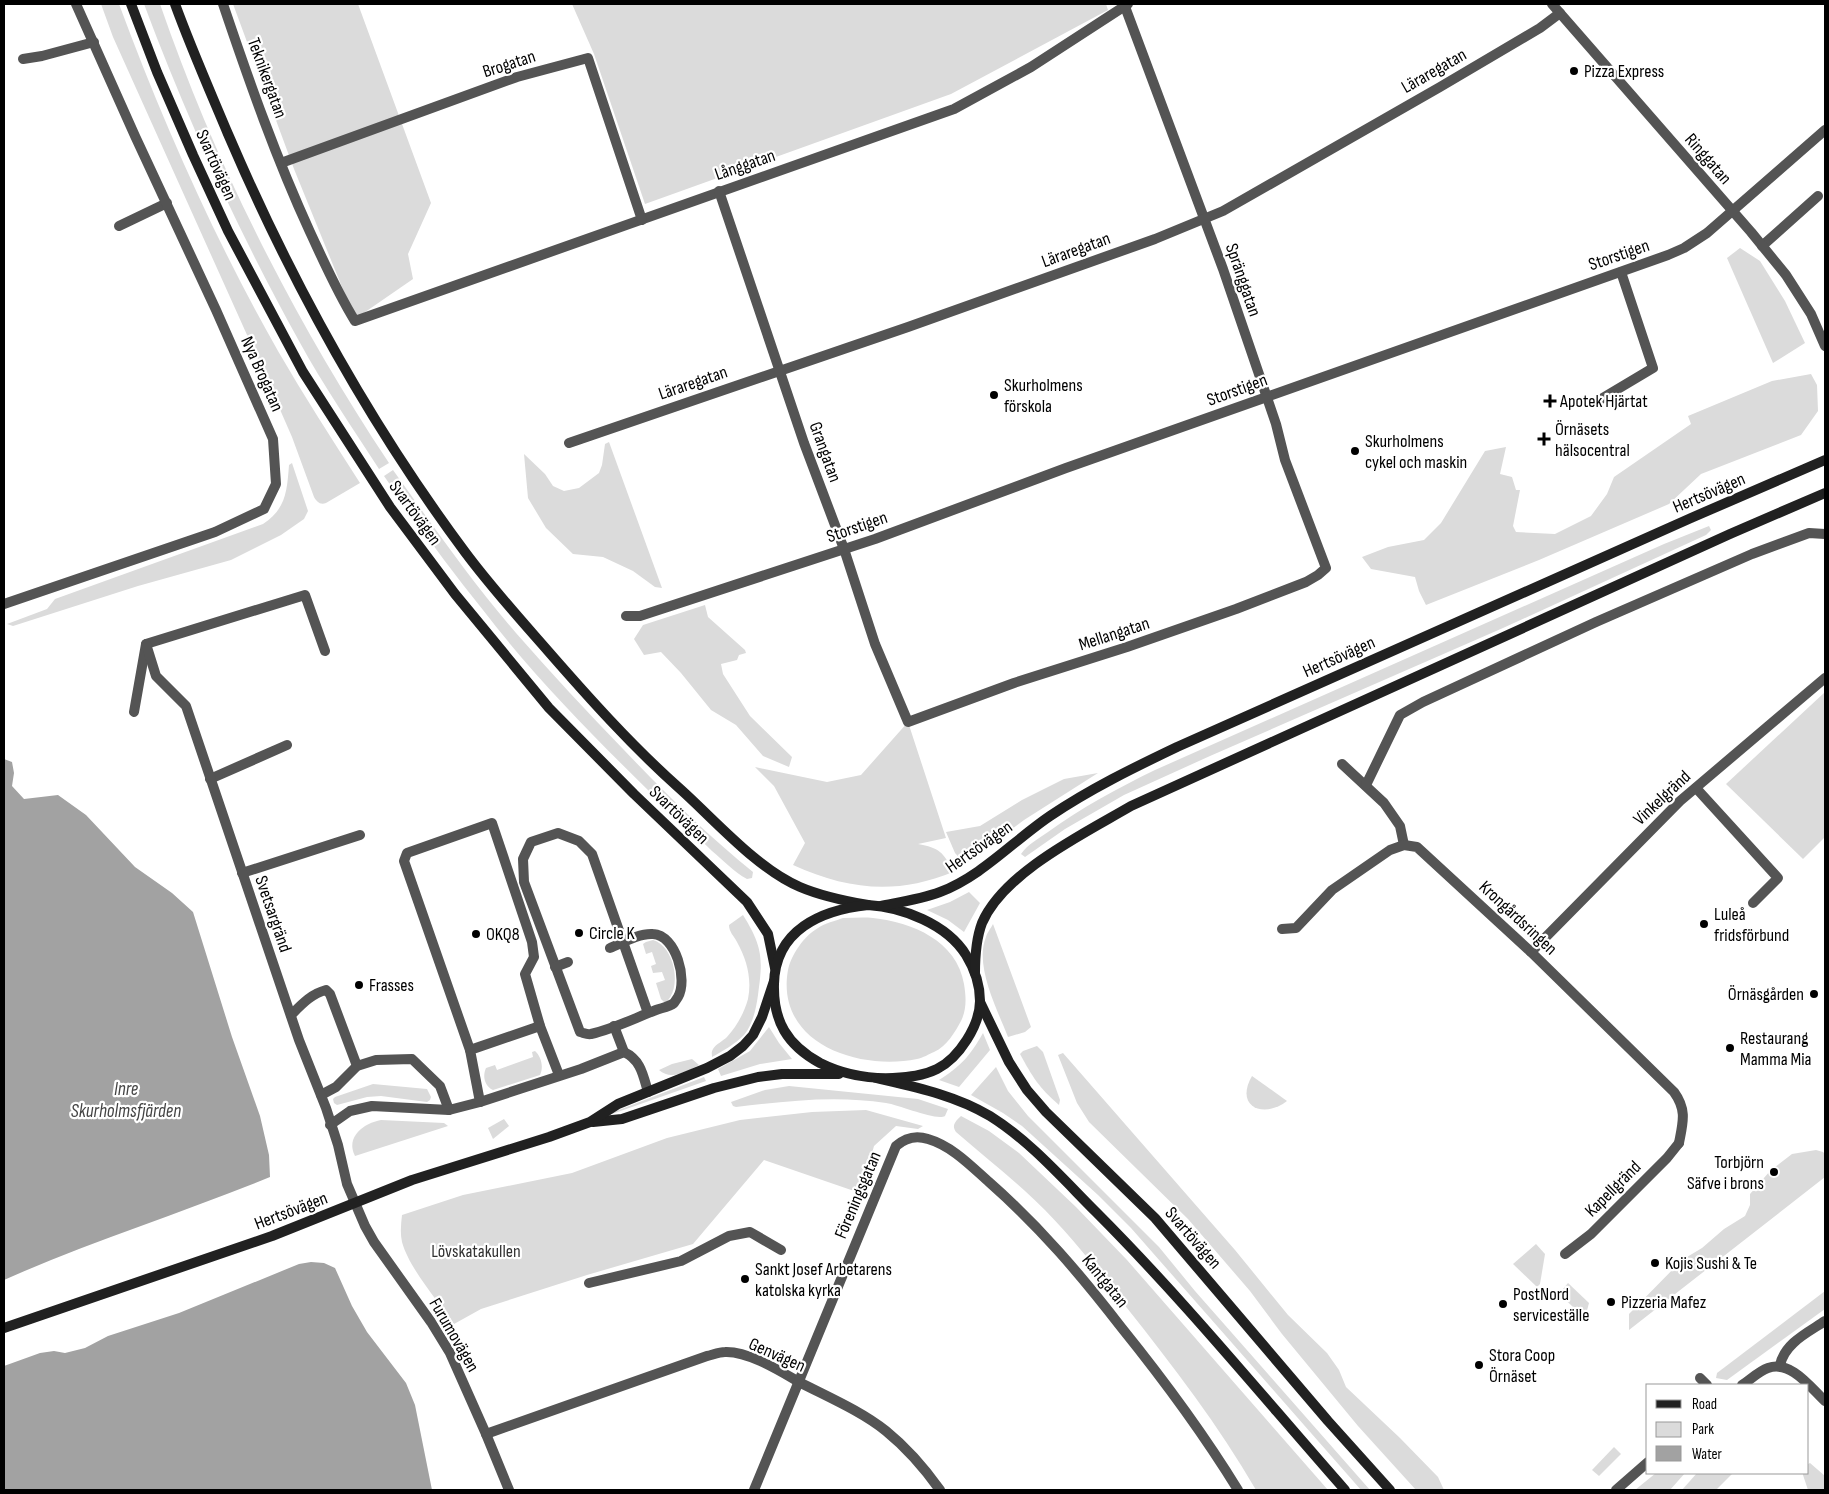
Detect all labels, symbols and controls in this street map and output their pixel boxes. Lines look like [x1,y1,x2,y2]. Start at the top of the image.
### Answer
street label: Teknikergatan [243,35,291,121]
street label: Läraregatan [1398,44,1470,98]
street label: Brogatan [480,46,538,82]
place label: Pizza Express [1584,61,1664,82]
marker: Pizza Express [1568,65,1580,77]
street label: Svartövägen [191,126,241,204]
street label: Ringgatan [1680,129,1736,189]
street label: Långgatan [712,145,778,185]
street label: Läraregatan [1039,228,1113,272]
street label: Storstigen [1586,235,1652,275]
street label: Spränggatan [1221,241,1265,319]
street label: Nya Brogatan [236,333,288,415]
street label: Läraregatan [656,361,730,405]
street label: Storstigen [1204,369,1270,411]
place label: Skurholmens förskola [1004,375,1083,417]
marker: Skurholmens förskola [988,389,1000,401]
place label: Apotek Hjärtat [1559,391,1648,412]
marker: Apotek Hjärtat [1544,395,1556,407]
street label: Grangatan [804,419,846,485]
place label: Örnäsets hälsocentral [1555,419,1630,461]
place label: Skurholmens cykel och maskin [1365,431,1467,473]
marker: Örnäsets hälsocentral [1537,432,1551,446]
marker: Skurholmens cykel och maskin [1349,445,1361,457]
street label: Hertsövägen [1670,468,1748,518]
street label: Svartövägen [384,476,446,550]
street label: Storstigen [824,507,890,547]
street label: Mellangatan [1076,613,1152,655]
street label: Hertsövägen [1300,632,1378,682]
street label: Vinkelgränd [1629,766,1695,830]
street label: Svartövägen [645,781,713,849]
street label: Hertsövägen [942,816,1016,878]
street label: Svetsargränd [250,873,296,955]
street label: Krongårdsringen [1475,877,1561,959]
place label: Luleå fridsförbund [1714,904,1789,946]
marker: Luleå fridsförbund [1698,918,1710,930]
place label: Circle K [589,923,636,944]
place label: OKQ8 [486,924,520,945]
marker: Circle K [573,927,585,939]
marker: OKQ8 [470,928,482,940]
place label: Frasses [369,975,414,996]
marker: Frasses [353,979,365,991]
place label: Örnäsgården [1728,984,1804,1005]
marker: Örnäsgården [1808,988,1820,1000]
place label: Restaurang Mamma Mia [1740,1028,1812,1070]
marker: Restaurang Mamma Mia [1724,1042,1736,1054]
water label: Inre Skurholmsfjärden [71,1078,181,1123]
street label: Föreningsgatan [830,1148,886,1242]
place label: Torbjörn Säfve i brons [1687,1152,1764,1194]
street label: Kapellgränd [1581,1157,1645,1221]
marker: Torbjörn Säfve i brons [1768,1166,1780,1178]
street label: Hertsövägen [251,1187,331,1235]
street label: Svartövägen [1160,1203,1226,1273]
park label: Lövskatakullen [431,1241,521,1262]
street label: Kantgatan [1077,1250,1133,1312]
place label: Kojis Sushi & Te [1665,1253,1757,1274]
marker: Kojis Sushi & Te [1649,1257,1661,1269]
place label: Sankt Josef Arbetarens katolska kyrka [755,1259,892,1301]
marker: Sankt Josef Arbetarens katolska kyrka [739,1273,751,1285]
place label: PostNord serviceställe [1513,1284,1589,1326]
place label: Pizzeria Mafez [1621,1292,1707,1313]
street label: Furumovägen [425,1294,483,1376]
marker: Pizzeria Mafez [1605,1296,1617,1308]
marker: PostNord serviceställe [1497,1298,1509,1310]
street label: Genvägen [746,1333,808,1377]
place label: Stora Coop Örnäset [1489,1345,1555,1387]
marker: Stora Coop Örnäset [1473,1359,1485,1371]
legend [1646,1384,1809,1474]
text: Road [1692,1395,1717,1414]
text: Park [1692,1420,1714,1439]
text: Water [1692,1445,1723,1464]

